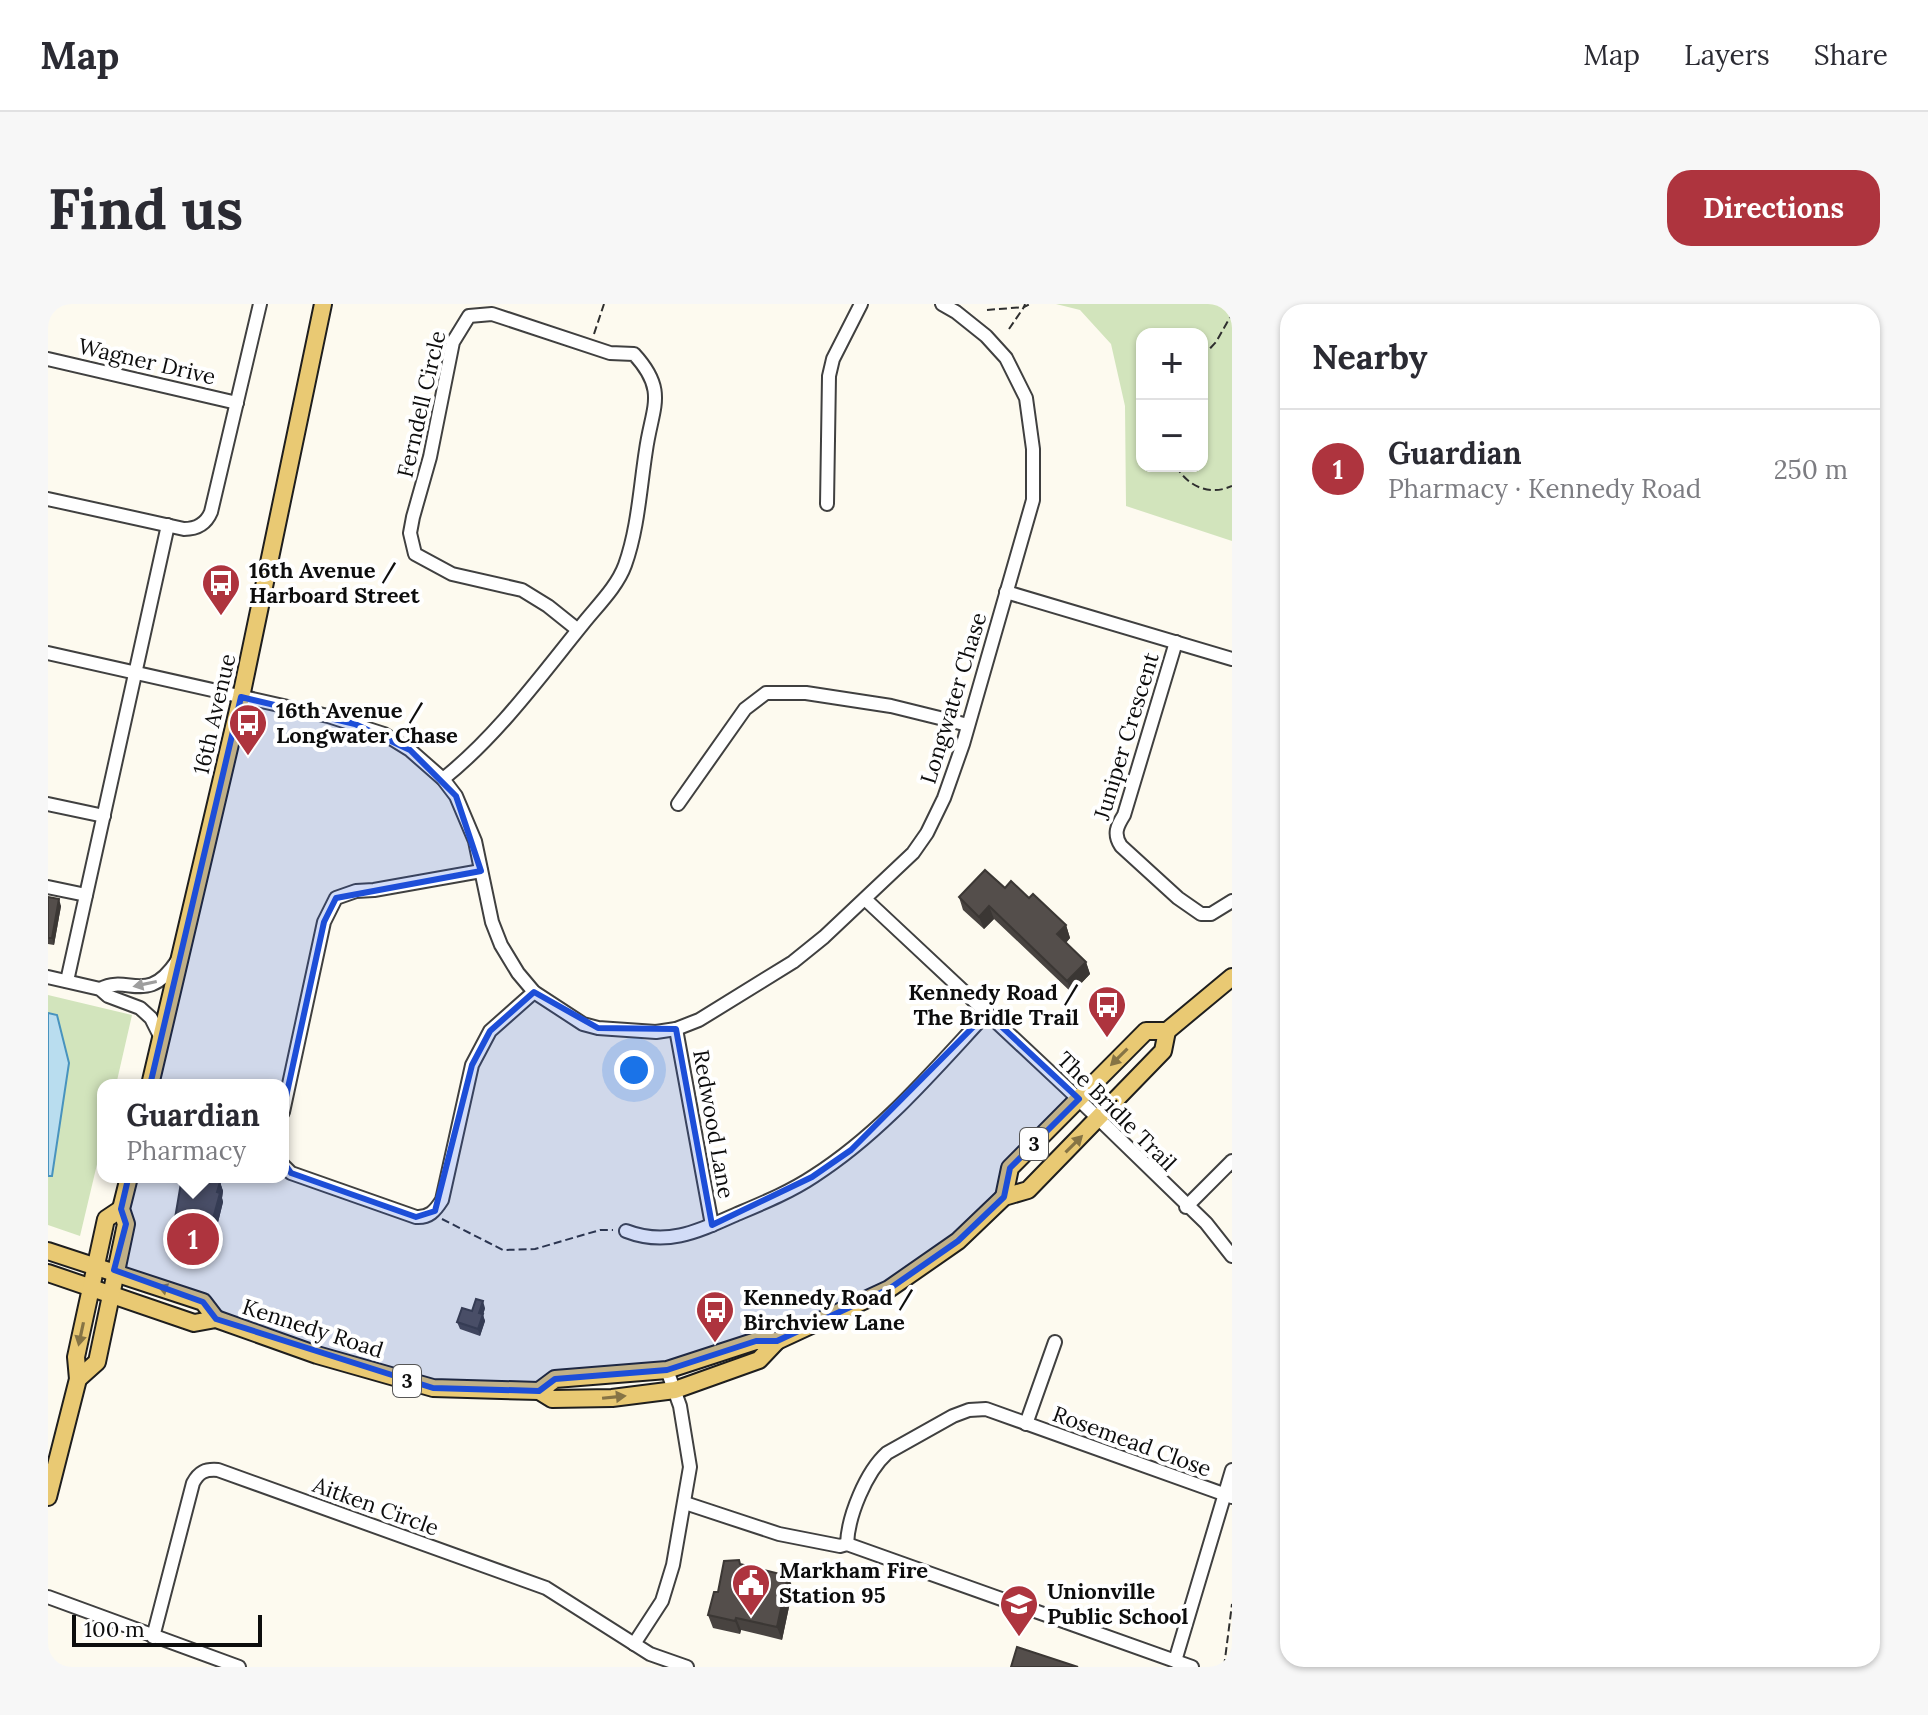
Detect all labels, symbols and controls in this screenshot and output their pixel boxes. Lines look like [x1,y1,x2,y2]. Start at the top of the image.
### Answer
text: Map [40,31,119,79]
text: Map [1583,37,1640,73]
text: Layers [1684,37,1770,73]
text: Share [1814,37,1888,73]
button: Directions [1667,170,1880,246]
text: Find us [48,173,243,244]
street label: Ferndell Circle [390,328,452,480]
map controls [1136,328,1208,472]
button: + [1136,328,1208,400]
street label: Wagner Drive [76,332,219,390]
text: Nearby [1312,335,1428,378]
button: − [1136,400,1208,472]
text: Guardian [1388,434,1522,472]
text: 1 [1333,453,1343,486]
text: 250 m [1774,453,1848,486]
text: Pharmacy · Kennedy Road [1388,472,1701,505]
place label: 16th Avenue / Harboard Street [249,556,420,609]
bus stop icon: 16th Avenue / Harboard Street [200,562,242,617]
street label: Longwater Chase [914,609,992,787]
street label: Juniper Crescent [1087,649,1165,824]
street label: 16th Avenue [187,651,241,777]
place label: 16th Avenue / Longwater Chase [276,696,458,749]
bus stop icon: 16th Avenue / Longwater Chase [227,702,269,757]
one-way arrow [132,978,157,991]
place label: Kennedy Road / The Bridle Trail [908,978,1079,1031]
bus stop icon: Kennedy Road / The Bridle Trail [1086,984,1128,1039]
street label: The Bridle Trail [1051,1045,1183,1177]
one-way arrow [1110,1047,1129,1066]
street label: Redwood Lane [687,1048,741,1201]
your location [614,1050,654,1090]
popup [97,1079,289,1183]
text: Guardian [126,1096,260,1134]
road number: 3 [1020,1128,1048,1160]
text: Pharmacy [126,1134,246,1167]
one-way arrow [1064,1135,1082,1154]
pin: 1 [167,1209,219,1269]
one-way arrow [157,1283,181,1295]
place label: Kennedy Road / Birchview Lane [743,1283,914,1336]
bus stop icon: Kennedy Road / Birchview Lane [694,1289,736,1344]
street label: Kennedy Road [239,1292,387,1364]
one-way arrow [74,1321,87,1346]
road number: 3 [393,1365,421,1397]
one-way arrow [602,1390,627,1403]
street label: Rosemead Close [1049,1399,1215,1483]
street label: Aitken Circle [308,1470,443,1542]
place label: Markham Fire Station 95 [779,1556,928,1609]
public building icon: Markham Fire Station 95 [730,1562,772,1617]
place label: Unionville Public School [1047,1577,1188,1630]
school or university icon: Unionville Public School [998,1583,1040,1638]
scale bar [72,1611,262,1647]
text: 100 m [84,1615,145,1643]

